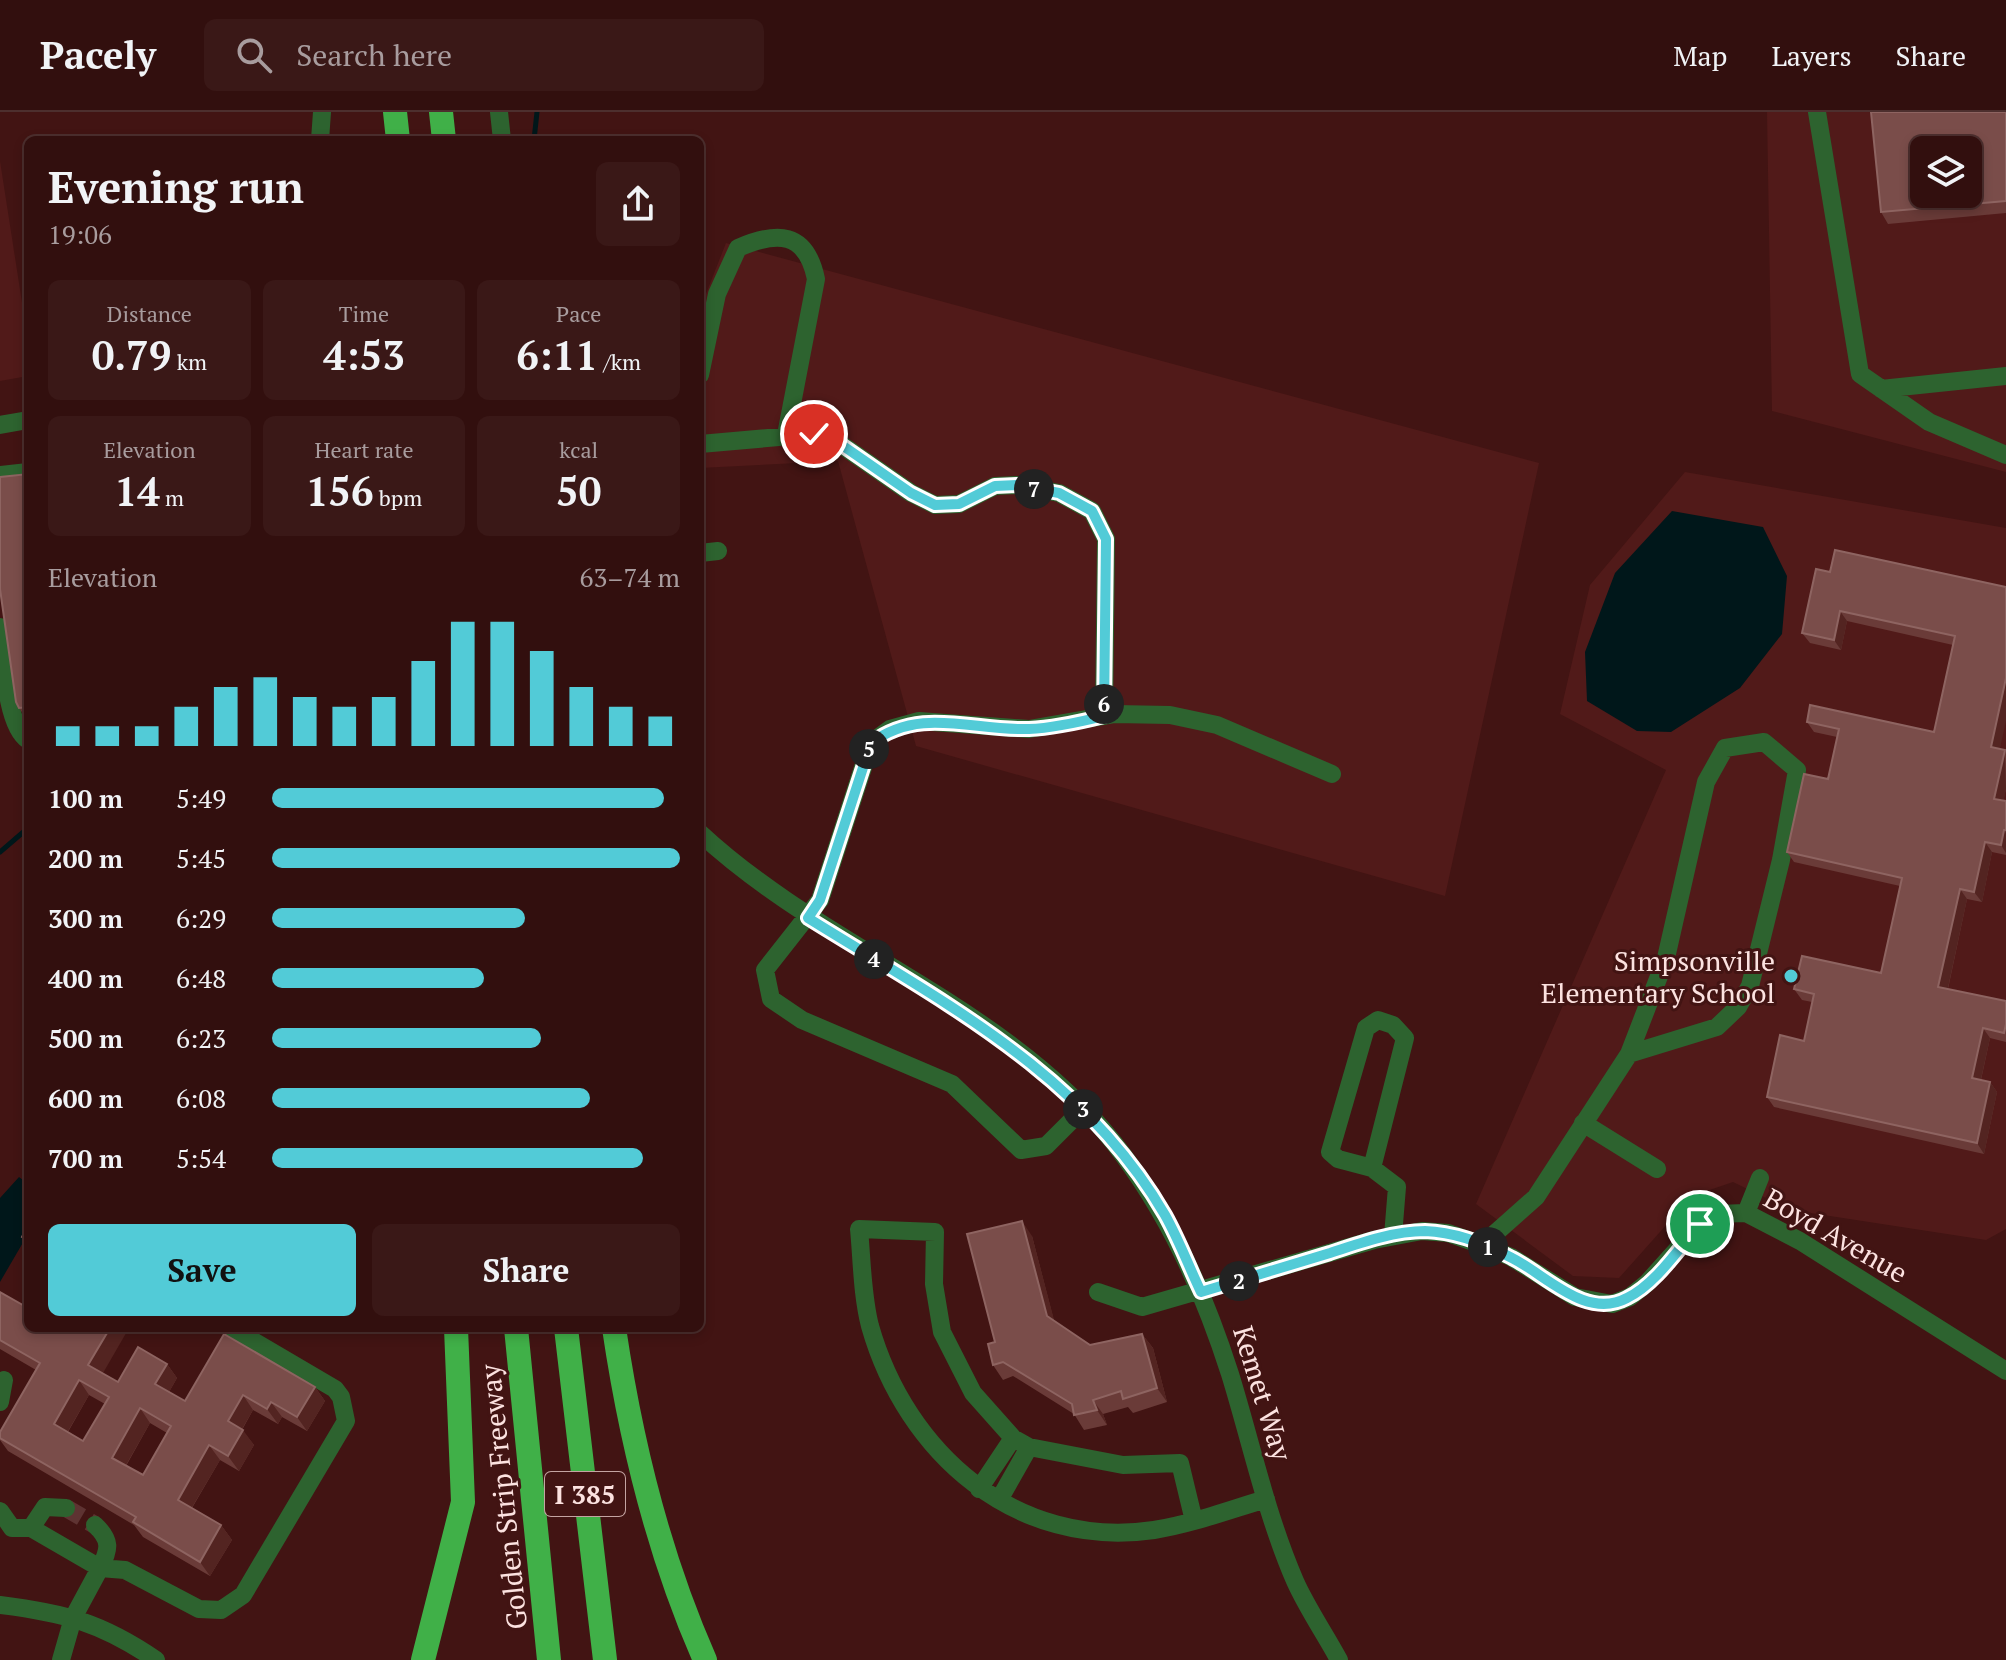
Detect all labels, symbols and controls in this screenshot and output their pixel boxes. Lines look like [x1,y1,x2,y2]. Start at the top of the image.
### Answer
search box [204,19,764,91]
text: Pacely [40,30,156,80]
icon: search [232,33,276,77]
text: Search here [296,35,452,75]
text: Map [1673,37,1727,74]
text: Layers [1771,37,1852,74]
text: Share [1896,37,1966,74]
map controls [1910,136,1982,208]
button: layers [1910,136,1982,208]
text: Evening run [48,157,304,216]
button: share [596,162,680,246]
text: 19:06 [48,217,112,251]
text: Distance [107,299,192,328]
text: Time [339,299,389,328]
text: Pace [556,299,601,328]
text: 0.79 [92,328,171,381]
text: 4:53 [323,328,405,381]
text: 6:11 [516,328,598,381]
text: km [171,347,207,376]
text: /km [598,347,641,376]
pin [780,400,848,468]
icon: check [792,412,836,456]
text: Elevation [103,435,196,464]
text: Heart rate [315,435,413,464]
text: kcal [559,435,598,464]
text: 14 [115,464,160,517]
text: 156 [306,464,374,517]
text: 50 [556,464,601,517]
pin: 7 [1014,469,1054,509]
text: 7 [1028,474,1040,503]
text: m [160,483,184,512]
text: bpm [374,483,422,512]
text: Elevation [48,560,157,594]
text: 63–74 m [580,560,680,594]
pin: 6 [1084,684,1124,724]
text: 6 [1098,689,1110,718]
pin: 5 [849,729,889,769]
text: 5 [863,734,875,763]
text: 100 m [48,781,123,815]
text: 5:49 [176,781,226,815]
text: 200 m [48,841,123,875]
text: 5:45 [176,841,226,875]
text: 300 m [48,901,123,935]
text: 6:29 [176,901,226,935]
pin: 4 [854,939,894,979]
place label: Simpsonville Elementary School [1541,942,1775,1011]
text: 4 [868,944,880,973]
text: 400 m [48,961,123,995]
text: 6:48 [176,961,226,995]
marker: Simpsonville Elementary School [1782,967,1800,985]
text: 500 m [48,1021,123,1055]
text: 6:23 [176,1021,226,1055]
text: 600 m [48,1081,123,1115]
text: 6:08 [176,1081,226,1115]
pin: 3 [1063,1089,1103,1129]
text: 3 [1077,1094,1089,1123]
text: 700 m [48,1141,123,1175]
text: 5:54 [176,1141,226,1175]
street label: Boyd Avenue [1758,1179,1914,1291]
pin [1666,1190,1734,1258]
icon: arrive [1678,1202,1722,1246]
button: Save [48,1224,356,1316]
button: Share [372,1224,680,1316]
pin: 1 [1468,1227,1508,1267]
text: 1 [1482,1232,1494,1261]
pin: 2 [1219,1261,1259,1301]
text: 2 [1233,1266,1245,1295]
street label: Kemet Way [1225,1321,1301,1466]
street label: Golden Strip Freeway [471,1362,535,1631]
road number: I 385 [545,1472,625,1516]

